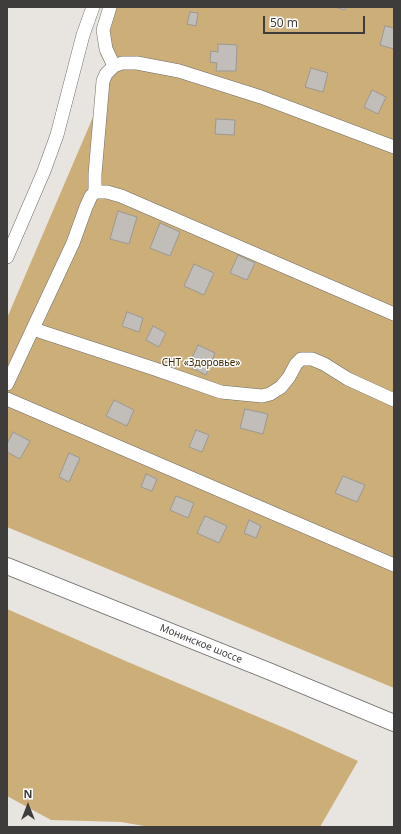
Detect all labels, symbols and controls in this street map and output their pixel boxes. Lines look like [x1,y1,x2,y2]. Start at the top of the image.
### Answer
scale bar [265,8,367,34]
text: 50 m [270,14,298,31]
park label: СНТ «Здоровье» [162,357,240,369]
street label: Монинское шоссе [158,622,244,666]
north arrow [8,786,48,826]
text: N [24,786,32,801]

